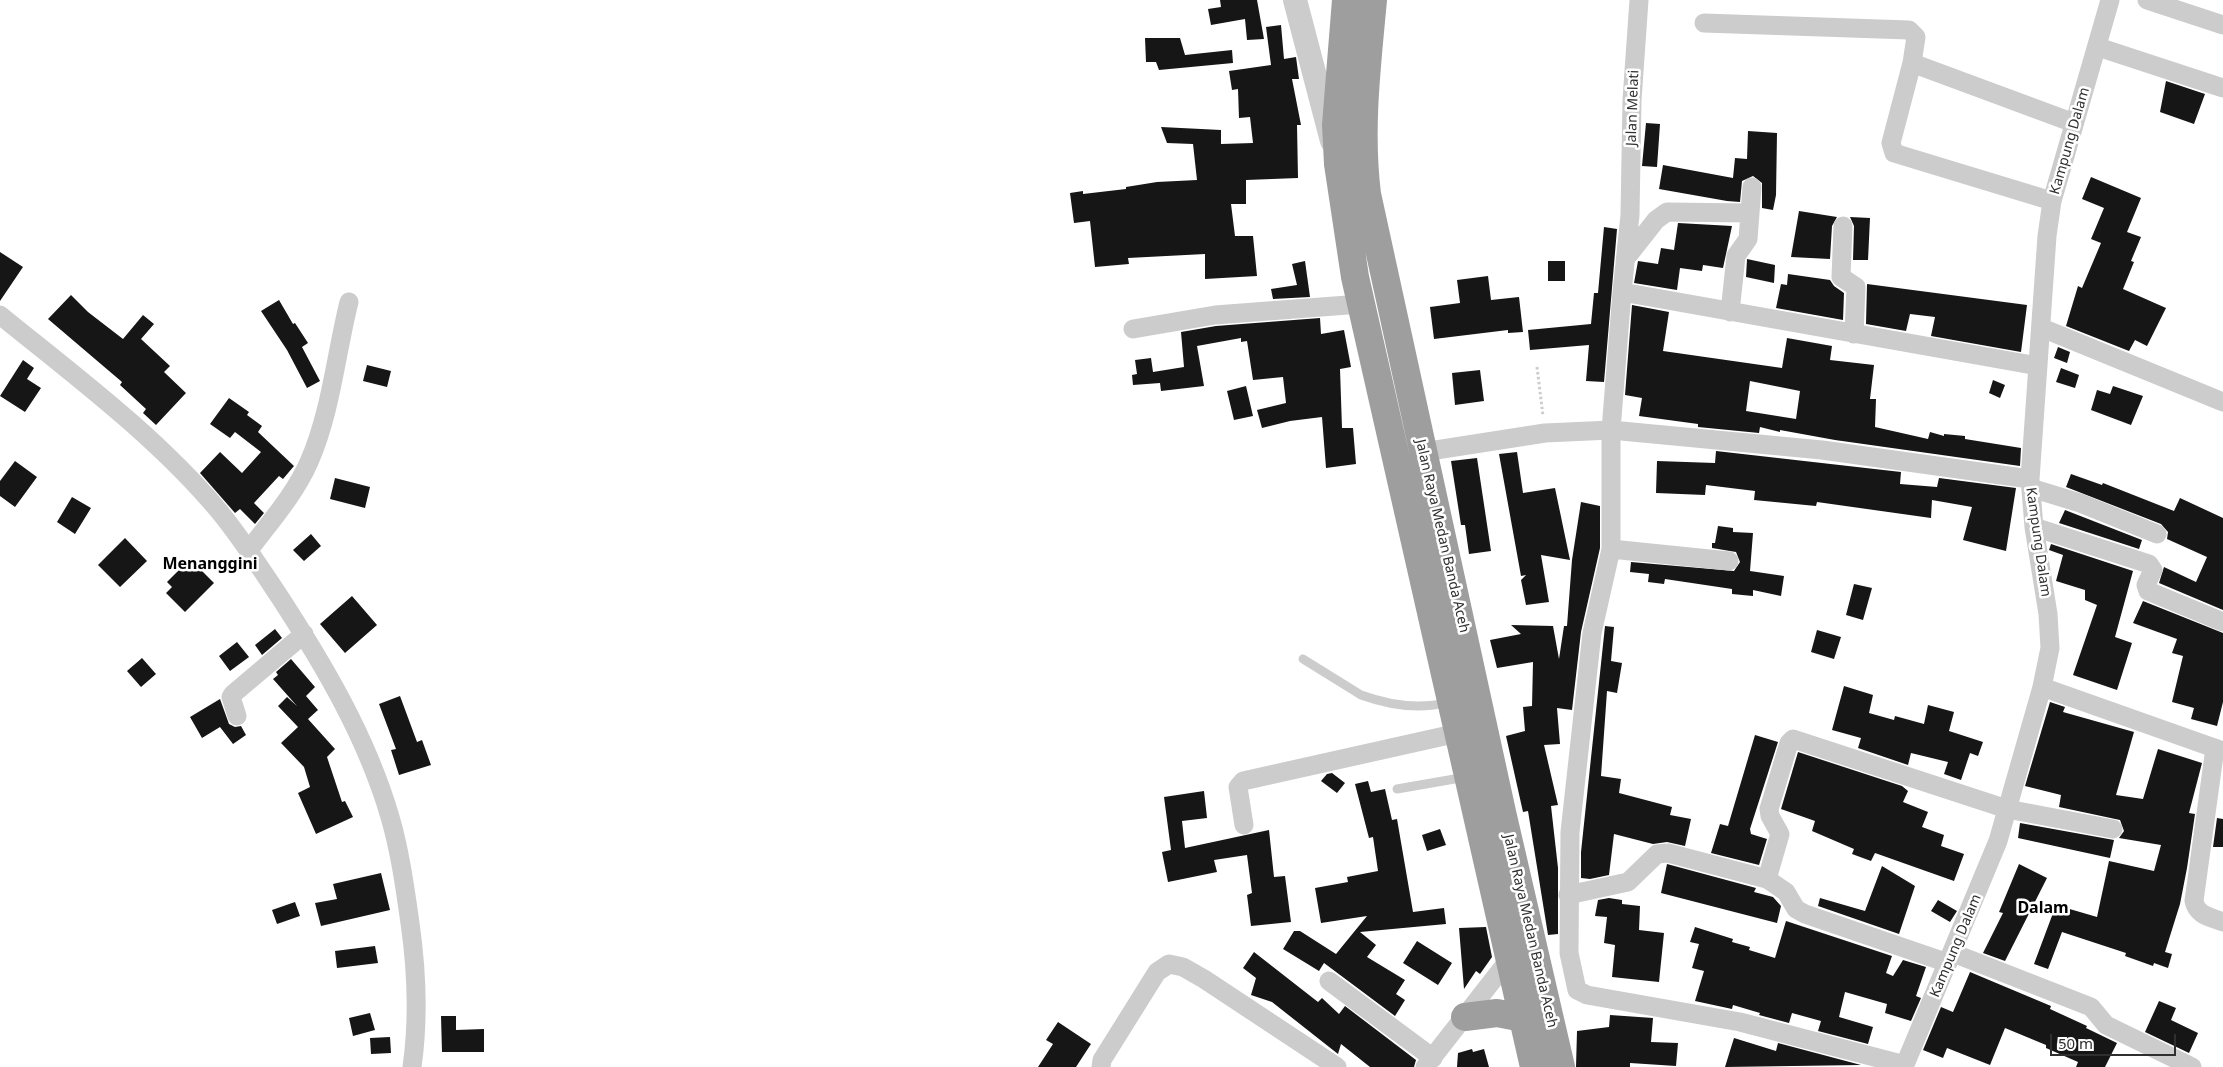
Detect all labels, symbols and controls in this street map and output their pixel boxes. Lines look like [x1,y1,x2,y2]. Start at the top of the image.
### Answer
street label: Jalan Melati [1623,70,1643,146]
street label: Kampung Dalam [2047,86,2093,196]
street label: Jalan Raya Medan Banda Aceh [1412,438,1472,634]
street label: Kampung Dalam [2022,486,2054,598]
district label: Menanggini [162,554,258,574]
street label: Jalan Raya Medan Banda Aceh [1500,833,1560,1029]
street label: Kampung Dalam [1927,892,1985,1000]
district label: Dalam [2017,898,2069,918]
scale bar [2053,1024,2179,1056]
text: 50 m [2058,1033,2093,1053]

